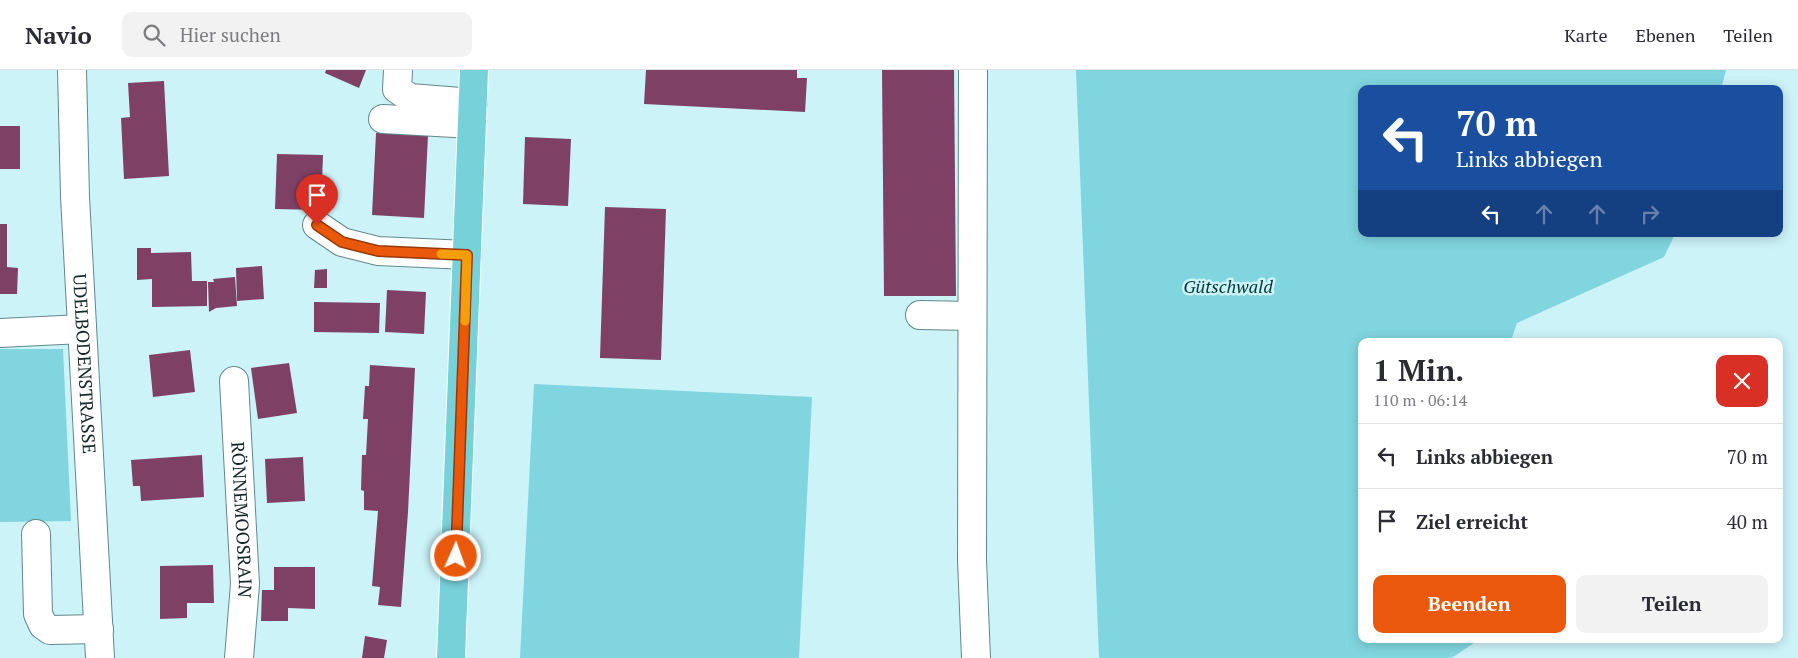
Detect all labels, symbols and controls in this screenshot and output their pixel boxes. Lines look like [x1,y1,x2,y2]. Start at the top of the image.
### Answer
search box [122,12,472,57]
text: Navio [25,19,92,51]
icon: search [140,21,168,49]
text: Hier suchen [180,22,281,47]
text: Karte [1564,23,1608,47]
text: Ebenen [1636,23,1695,47]
text: Teilen [1723,23,1773,47]
text: 70 m [1456,100,1537,146]
icon: left [1373,105,1438,170]
text: Links abbiegen [1456,144,1602,173]
pin [296,174,338,225]
icon: arrive [303,181,331,209]
icon: left [1477,200,1505,228]
icon: ahead [1530,200,1558,228]
icon: ahead [1583,200,1611,228]
icon: right [1636,200,1664,228]
street label: UDELBODENSTRASSE [68,273,102,454]
park label: Gütschwald [1183,274,1273,298]
text: 1 Min. [1373,350,1464,390]
button: close [1716,355,1768,407]
text: 110 m · 06:14 [1373,389,1467,411]
street label: RÖNNEMOOSRAIN [226,441,258,599]
icon: left [1373,442,1401,470]
text: Links abbiegen [1416,444,1553,469]
text: 70 m [1727,444,1768,469]
icon: arrive [1373,507,1401,535]
text: Ziel erreicht [1416,509,1528,534]
text: 40 m [1727,509,1768,534]
position arrow [429,529,481,581]
button: Beenden [1373,575,1566,633]
button: Teilen [1576,575,1768,633]

